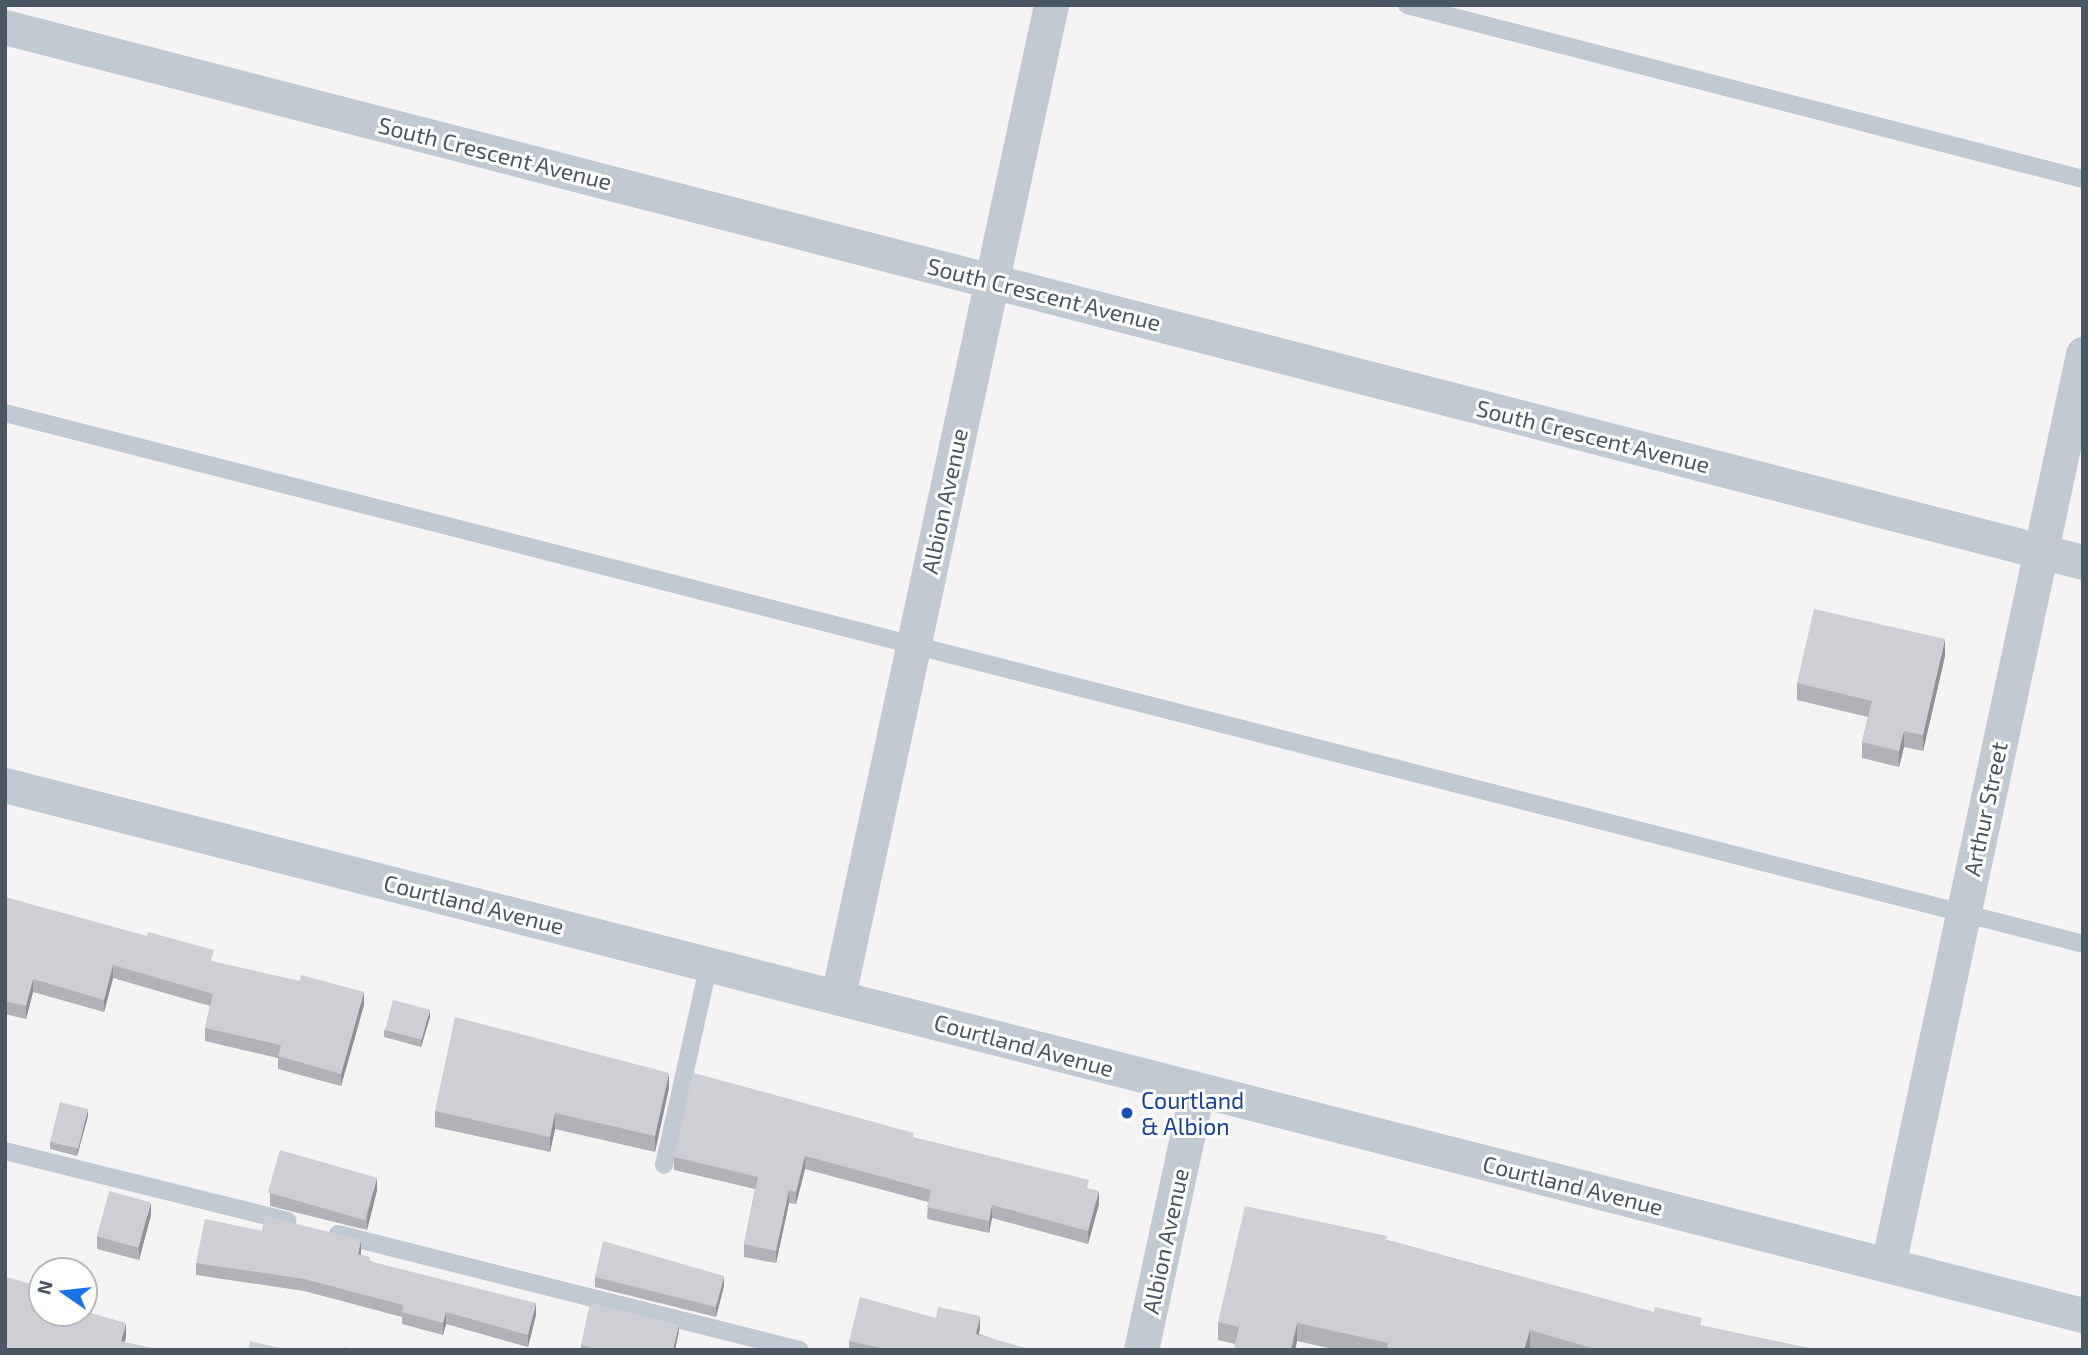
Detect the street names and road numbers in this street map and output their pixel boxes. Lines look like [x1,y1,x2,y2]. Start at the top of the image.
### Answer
street label: South Crescent Avenue [375,111,615,195]
street label: South Crescent Avenue [924,252,1164,336]
street label: South Crescent Avenue [1473,394,1713,478]
street label: Albion Avenue [915,425,973,577]
street label: Arthur Street [1957,739,2013,879]
street label: Courtland Avenue [381,868,567,940]
street label: Courtland Avenue [931,1008,1117,1082]
street label: Courtland Avenue [1480,1149,1666,1221]
street label: Albion Avenue [1136,1165,1194,1317]

